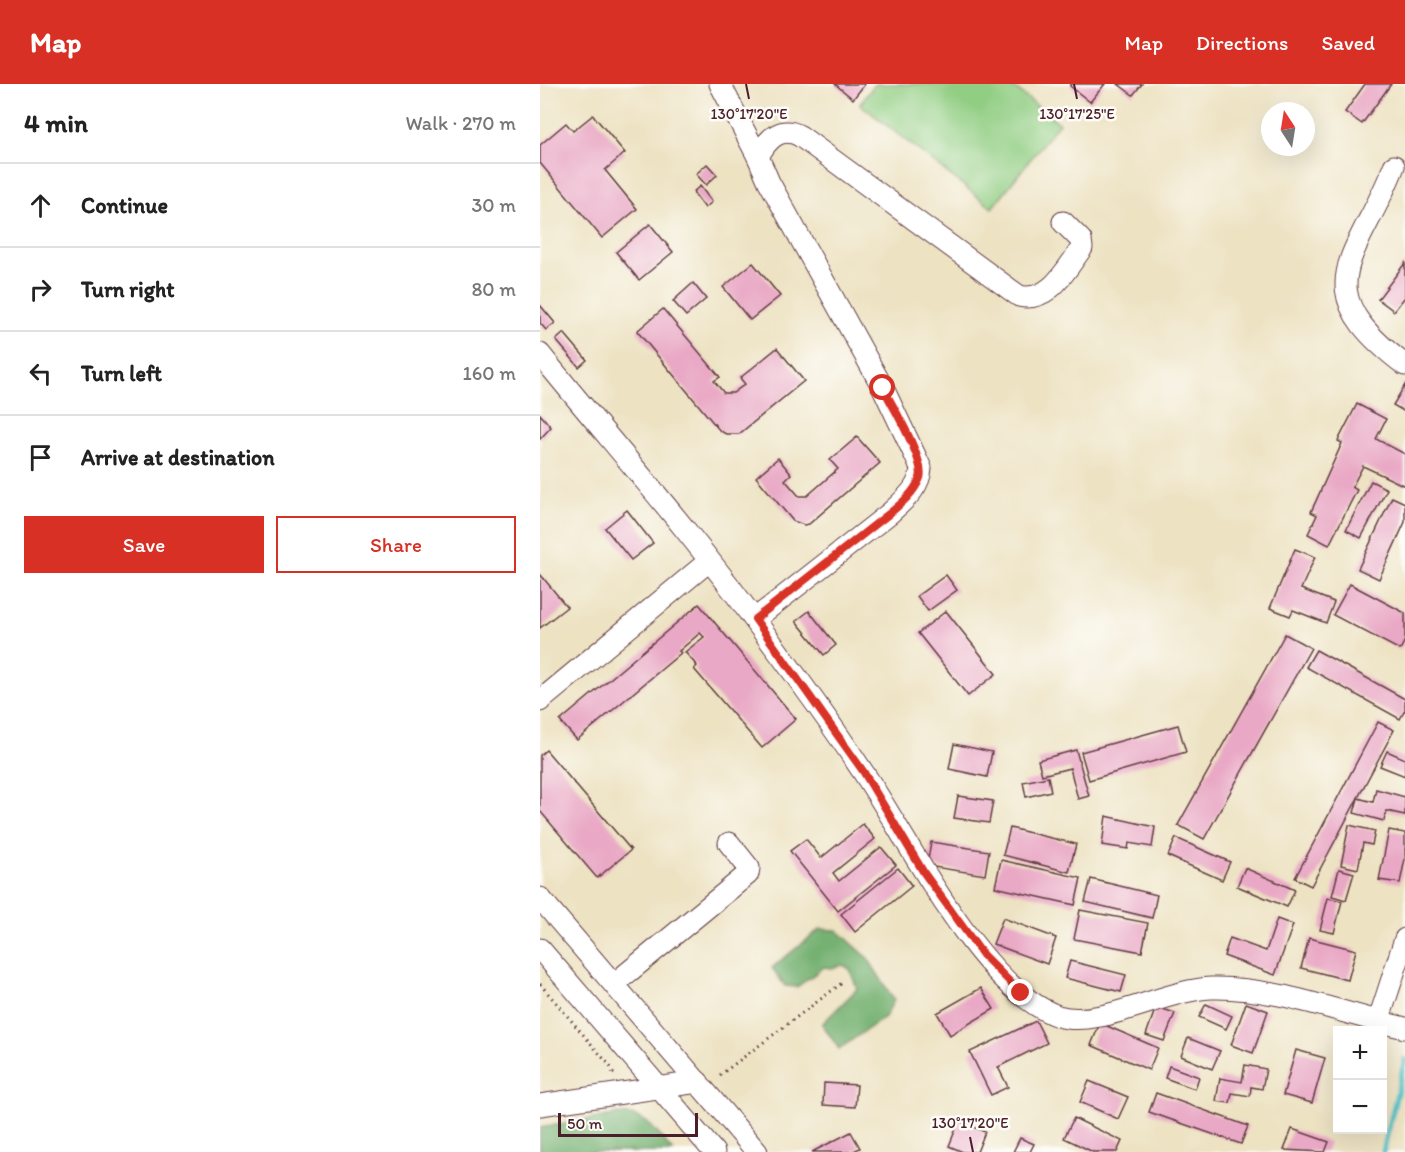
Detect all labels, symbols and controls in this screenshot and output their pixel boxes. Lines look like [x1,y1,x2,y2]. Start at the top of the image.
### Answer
text: Map [30,25,81,59]
text: Map [1125,30,1163,55]
text: Directions [1196,30,1288,55]
text: Saved [1321,30,1375,55]
north arrow [1261,102,1315,156]
text: 130°17'20"E [711,105,787,123]
text: 130°17'25"E [1039,105,1115,123]
text: 4 min [24,107,88,139]
text: Walk · 270 m [405,111,516,135]
icon: ahead [24,189,57,222]
text: Continue [81,192,168,219]
text: 30 m [471,193,516,217]
icon: right [24,273,57,306]
text: Turn right [81,276,175,303]
text: 80 m [471,277,516,301]
icon: left [24,357,57,390]
text: Turn left [81,360,162,387]
text: 160 m [463,361,516,385]
route start [869,374,895,400]
icon: arrive [24,441,57,474]
text: Arrive at destination [81,444,275,471]
button: Save [24,516,264,573]
button: Share [276,516,516,573]
route end [1007,979,1033,1005]
map controls [1333,1026,1387,1134]
button: + [1333,1026,1387,1080]
button: − [1333,1080,1387,1134]
scale bar [558,1110,698,1138]
text: 50 m [567,1114,602,1133]
text: 130°17'20"E [932,1114,1008,1132]

